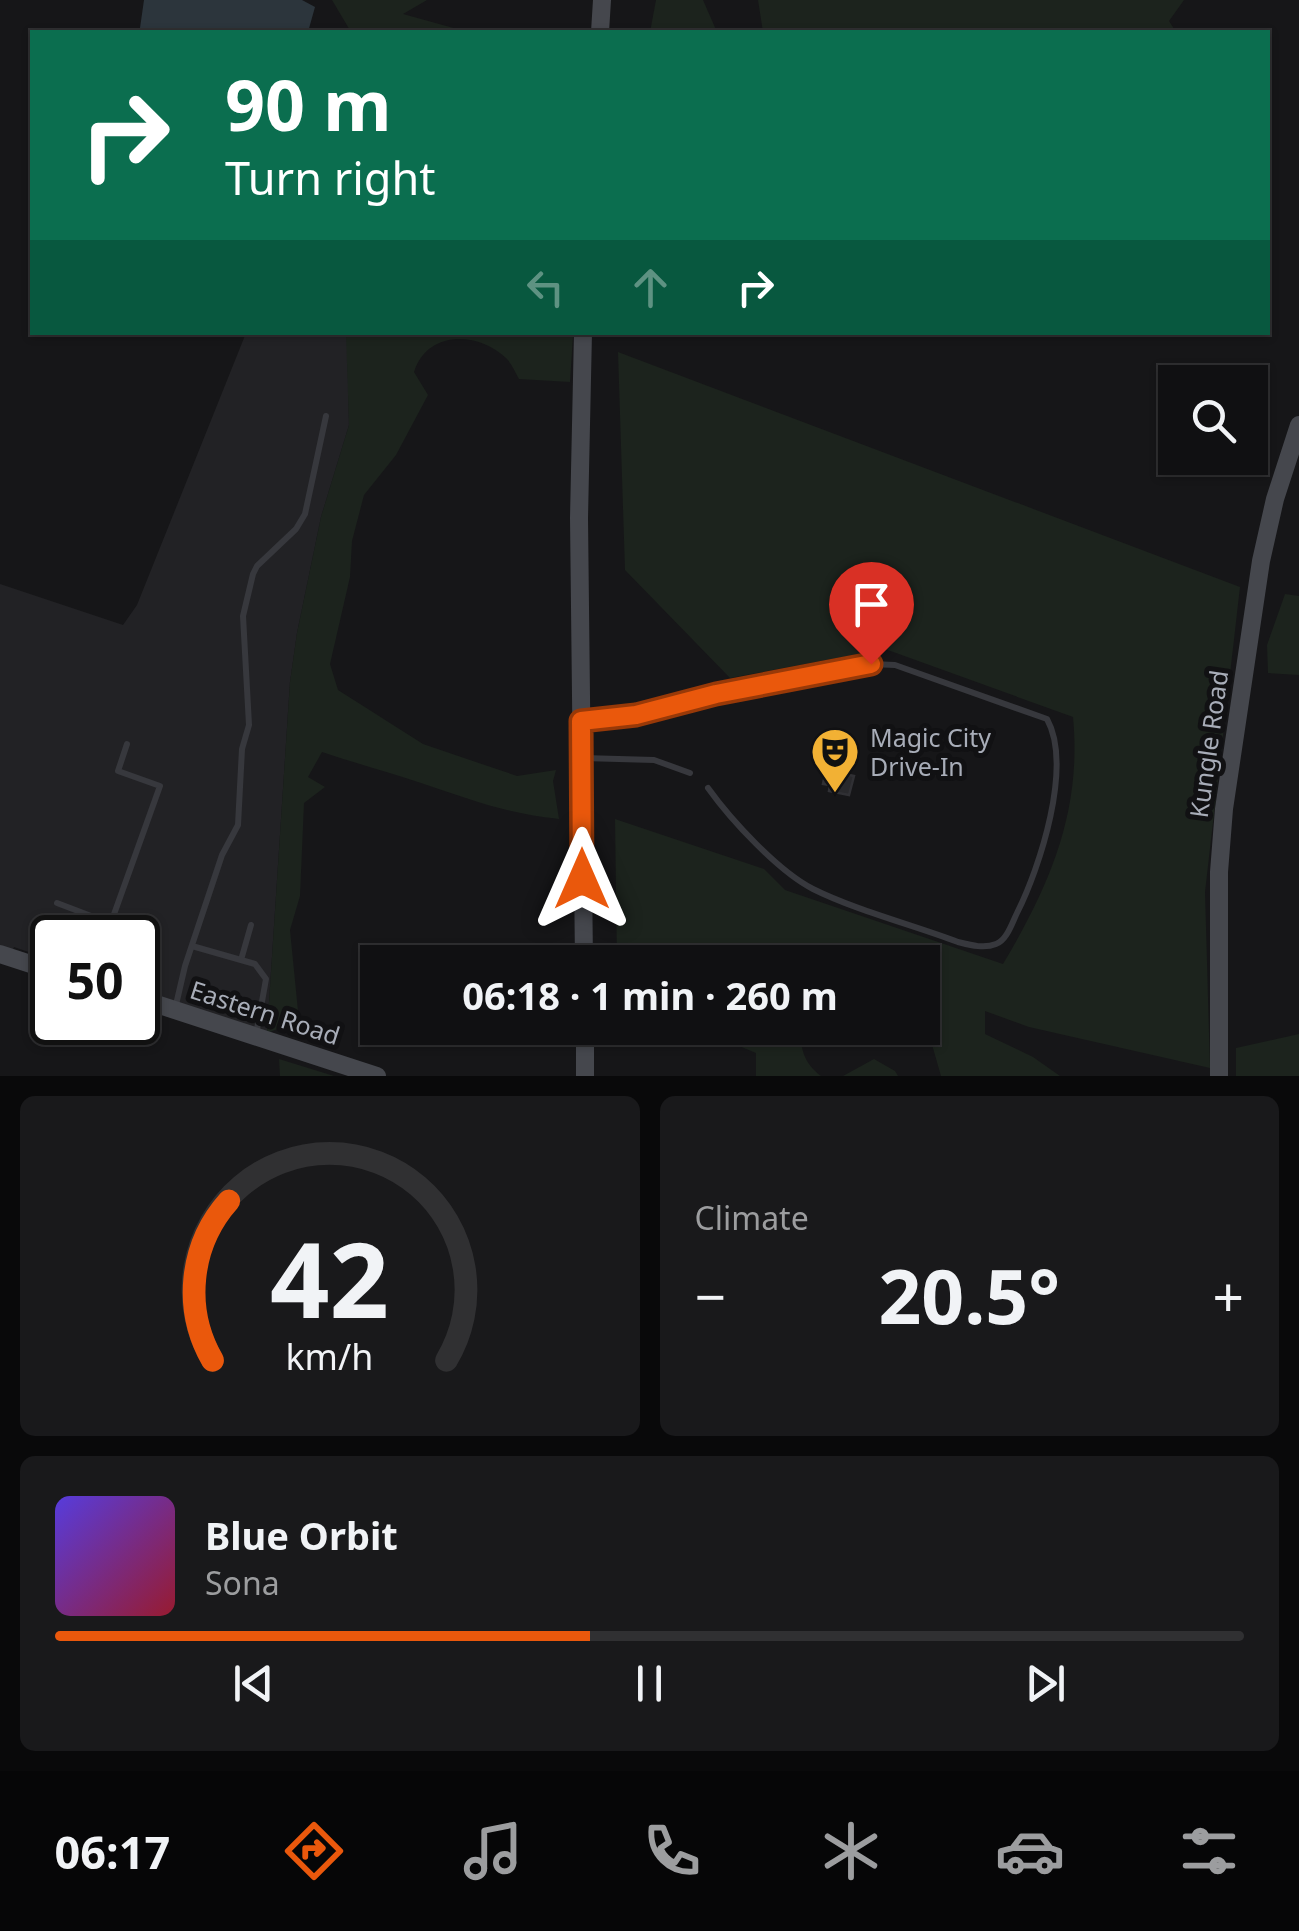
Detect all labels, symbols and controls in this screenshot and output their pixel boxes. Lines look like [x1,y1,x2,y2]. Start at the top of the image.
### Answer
text: 90 m [225,56,392,152]
icon: right [60,70,190,200]
text: Turn right [225,147,436,208]
icon: left [518,260,573,315]
icon: ahead [623,260,678,315]
icon: right [728,260,783,315]
map controls [1158,365,1268,475]
button: search [1158,365,1268,475]
pin [829,562,914,665]
icon: arrive [844,577,899,632]
street label: Kungle Road [1181,668,1235,820]
place label: Magic City Drive-In [870,720,991,783]
theatre icon: Magic City Drive-In [809,726,861,794]
position arrow [530,827,634,931]
speed limit sign: 50 [30,915,160,1045]
text: 06:18 · 1 min · 260 m [462,969,838,1021]
street label: Eastern Road [186,972,344,1052]
text: Climate [695,1196,809,1239]
text: 42 [270,1207,389,1348]
text: 20.5° [878,1244,1060,1346]
text: − [695,1258,726,1333]
text: + [1213,1258,1244,1333]
text: km/h [286,1332,374,1380]
text: Blue Orbit [205,1509,398,1561]
text: Sona [205,1561,280,1604]
icon: previous [226,1656,281,1711]
icon: pause [622,1656,677,1711]
icon: next [1018,1656,1073,1711]
icon: directions [279,1816,349,1886]
icon: music [458,1816,528,1886]
icon: phone [637,1816,707,1886]
icon: climate [816,1816,886,1886]
icon: car [995,1816,1065,1886]
icon: filters [1174,1816,1244,1886]
text: 06:17 [55,1821,170,1882]

